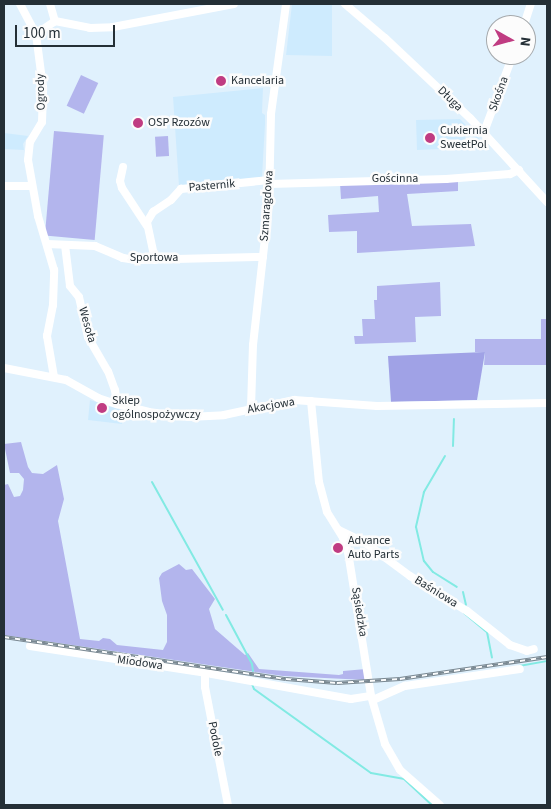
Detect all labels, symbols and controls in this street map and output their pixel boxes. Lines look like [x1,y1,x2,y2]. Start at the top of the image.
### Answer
scale bar [18,15,118,47]
north arrow [486,15,536,65]
text: 100 m [23,23,61,44]
text: N [514,36,535,48]
street label: Ogrody [33,73,49,111]
place label: Kancelaria [231,74,284,88]
marker: Kancelaria [215,75,227,87]
street label: Skośna [486,75,512,113]
street label: Długa [434,84,466,114]
place label: OSP Rzozów [148,116,210,130]
marker: OSP Rzozów [132,117,144,129]
place label: Cukiernia SweetPol [440,124,488,152]
marker: Cukiernia SweetPol [424,132,436,144]
street label: Szmaragdowa [257,170,277,242]
street label: Gościnna [372,172,418,186]
street label: Pasternik [188,177,236,195]
street label: Sportowa [130,251,178,265]
street label: Wesoła [75,305,99,345]
place label: Sklep ogólnospożywczy [112,394,200,422]
street label: Akacjowa [246,395,296,417]
marker: Sklep ogólnospożywczy [96,402,108,414]
place label: Advance Auto Parts [348,534,399,562]
marker: Advance Auto Parts [332,542,344,554]
street label: Baśniowa [412,573,460,611]
street label: Sąsiedzka [348,586,370,638]
street label: Miodowa [116,653,164,673]
street label: Podole [205,720,225,758]

